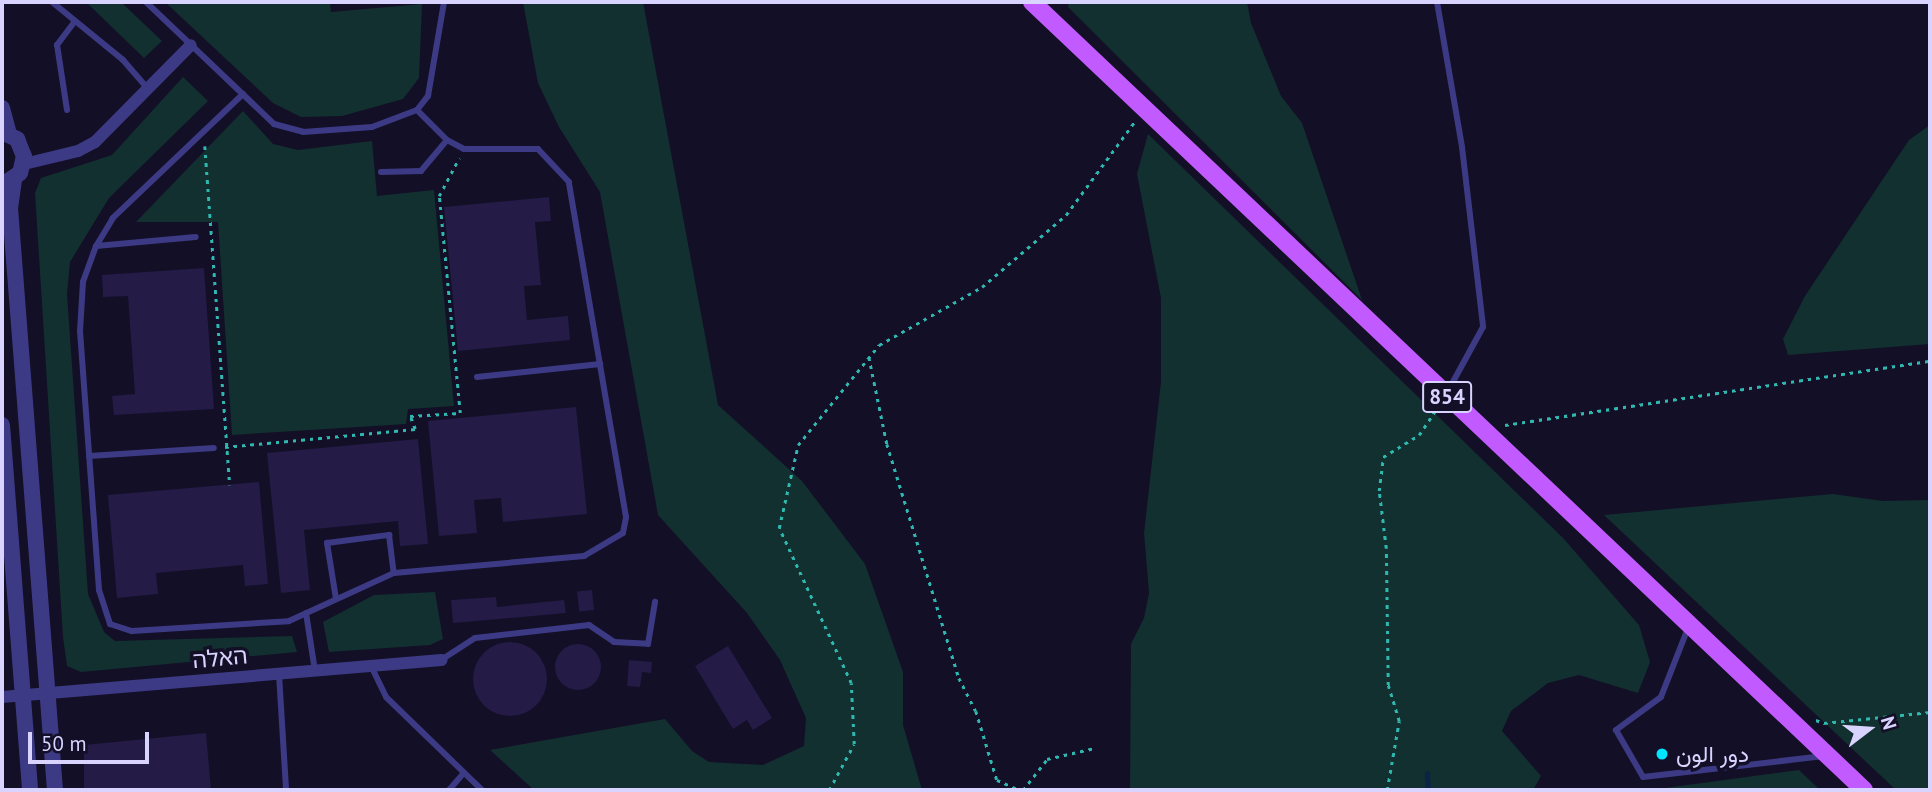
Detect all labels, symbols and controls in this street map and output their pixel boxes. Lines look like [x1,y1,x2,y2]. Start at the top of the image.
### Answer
road number: 854 [1421,380,1473,414]
street label: האלה [191,642,249,674]
north arrow [1834,694,1904,764]
text: N [1876,713,1902,732]
scale bar [32,718,152,762]
text: 50 m [41,730,87,757]
place label: دور الون [1676,740,1749,768]
marker: دور الون [1654,746,1670,762]

